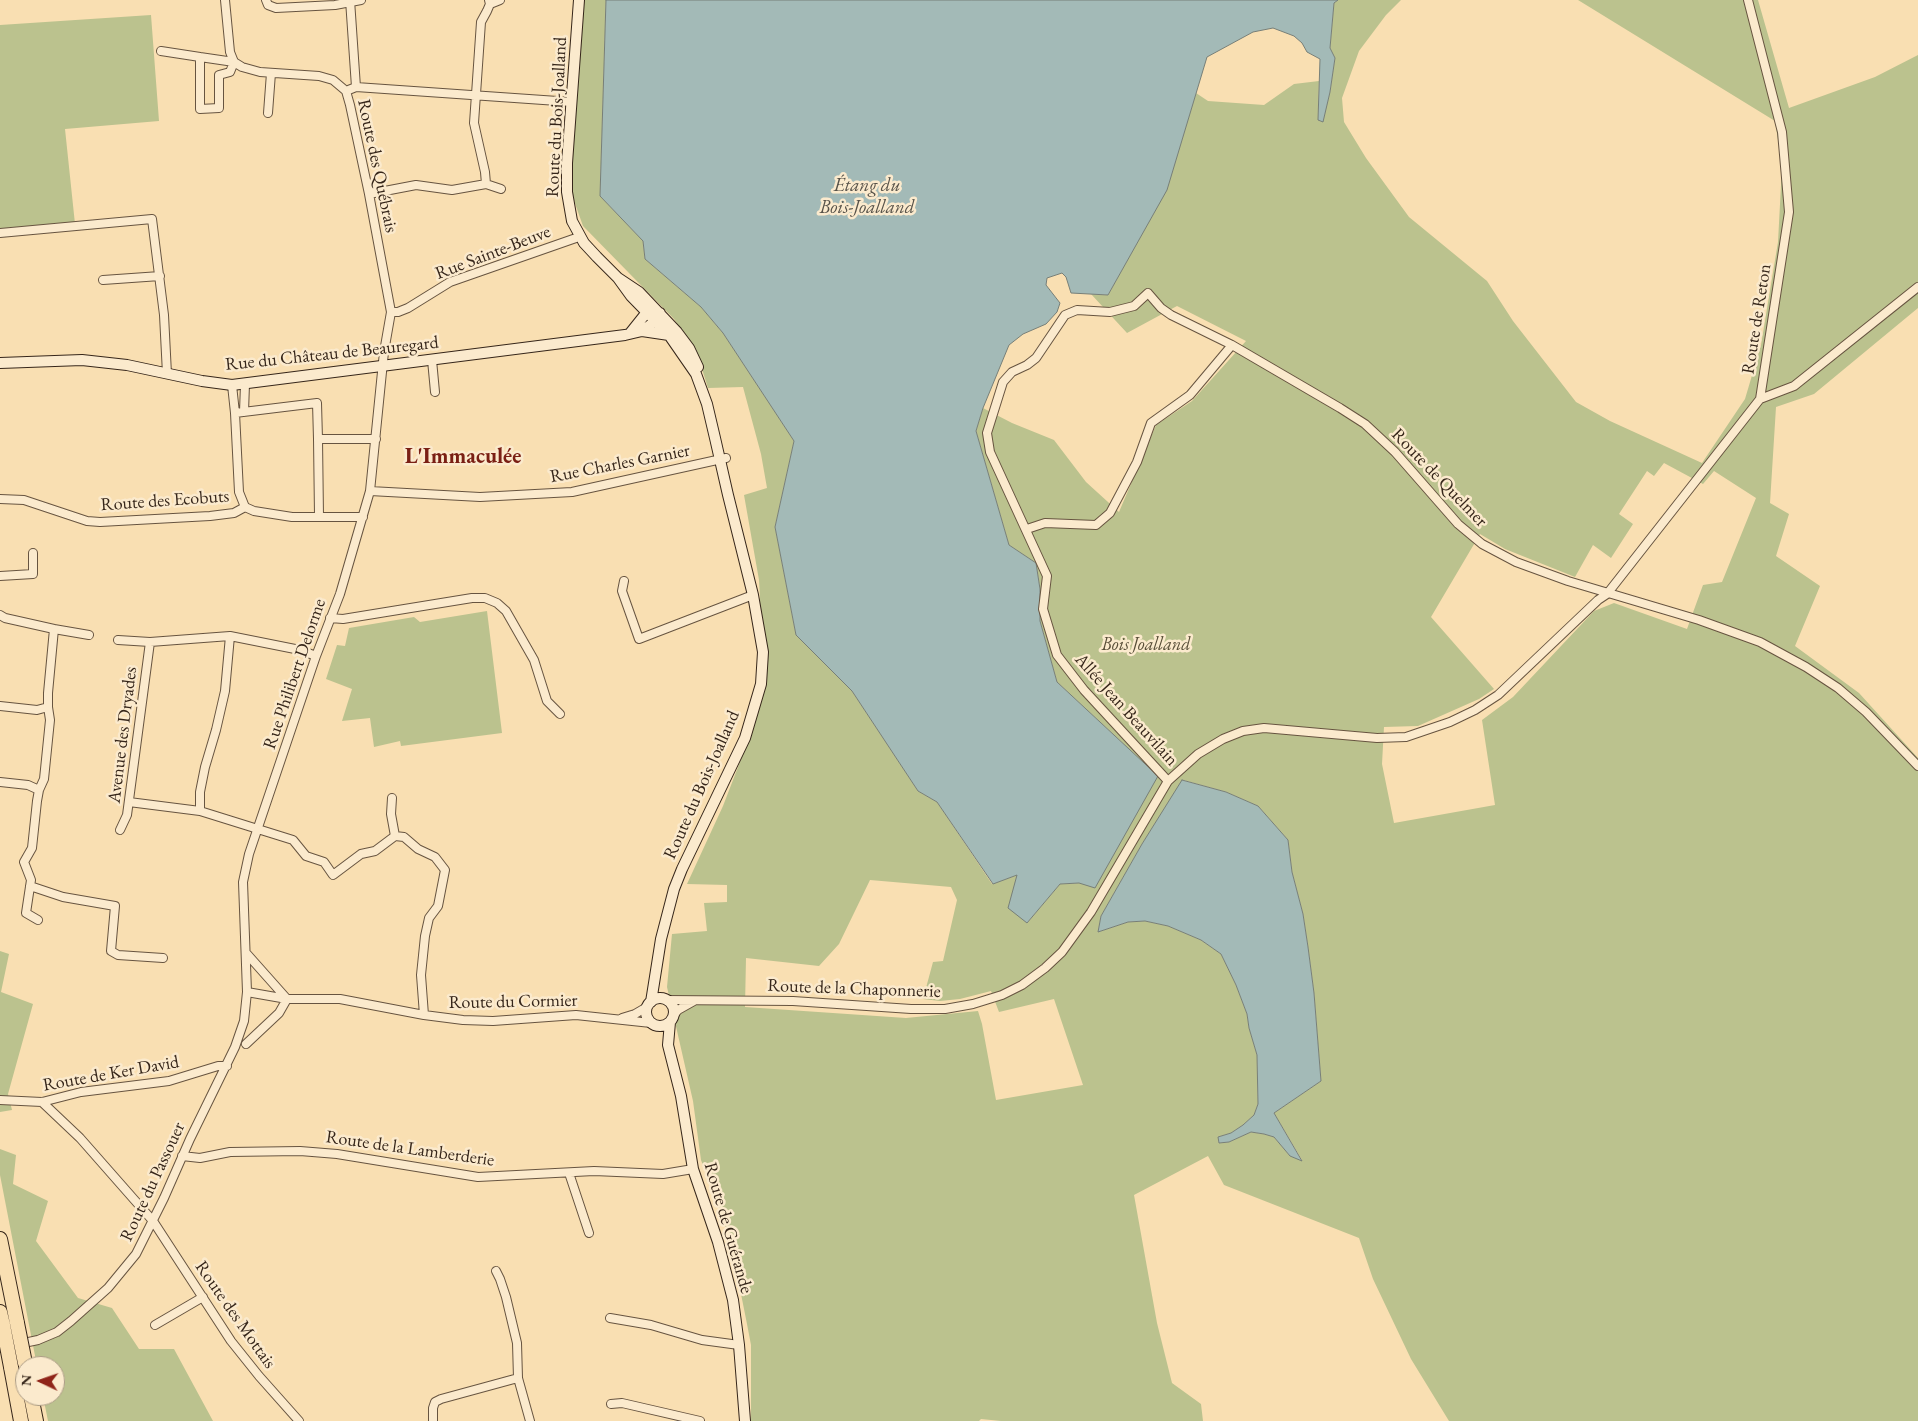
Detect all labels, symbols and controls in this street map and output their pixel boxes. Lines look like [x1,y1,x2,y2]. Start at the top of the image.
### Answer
street label: Route du Bois-Joalland [542,36,572,198]
street label: Route des Québrais [352,97,402,235]
water label: Étang du Bois-Joalland [819,175,915,219]
street label: Rue Sainte-Beuve [432,221,554,285]
street label: Route de Reton [1738,262,1776,376]
street label: Rue du Château de Beauregard [224,332,440,376]
street label: Route de Quelmer [1386,424,1492,532]
street label: Rue Charles Garnier [548,440,692,488]
district label: L'Immaculée [405,444,521,470]
street label: Route des Ecobuts [100,486,230,516]
street label: Rue Philibert Delorme [259,596,331,752]
park label: Bois Joalland [1102,634,1190,656]
street label: Allée Jean Beauvilain [1070,649,1182,771]
street label: Avenue des Dryades [104,666,142,804]
street label: Route du Bois-Joalland [659,707,745,863]
street label: Route de la Chaponnerie [767,975,941,1003]
street label: Route du Cormier [448,990,578,1014]
street label: Route de Ker David [41,1051,181,1097]
street label: Route du Passouer [116,1119,190,1245]
street label: Route de la Lamberderie [324,1126,496,1172]
street label: Route de Guérande [699,1160,757,1296]
street label: Route des Mottais [190,1257,280,1373]
north arrow [15,1356,65,1406]
text: N [17,1374,35,1386]

